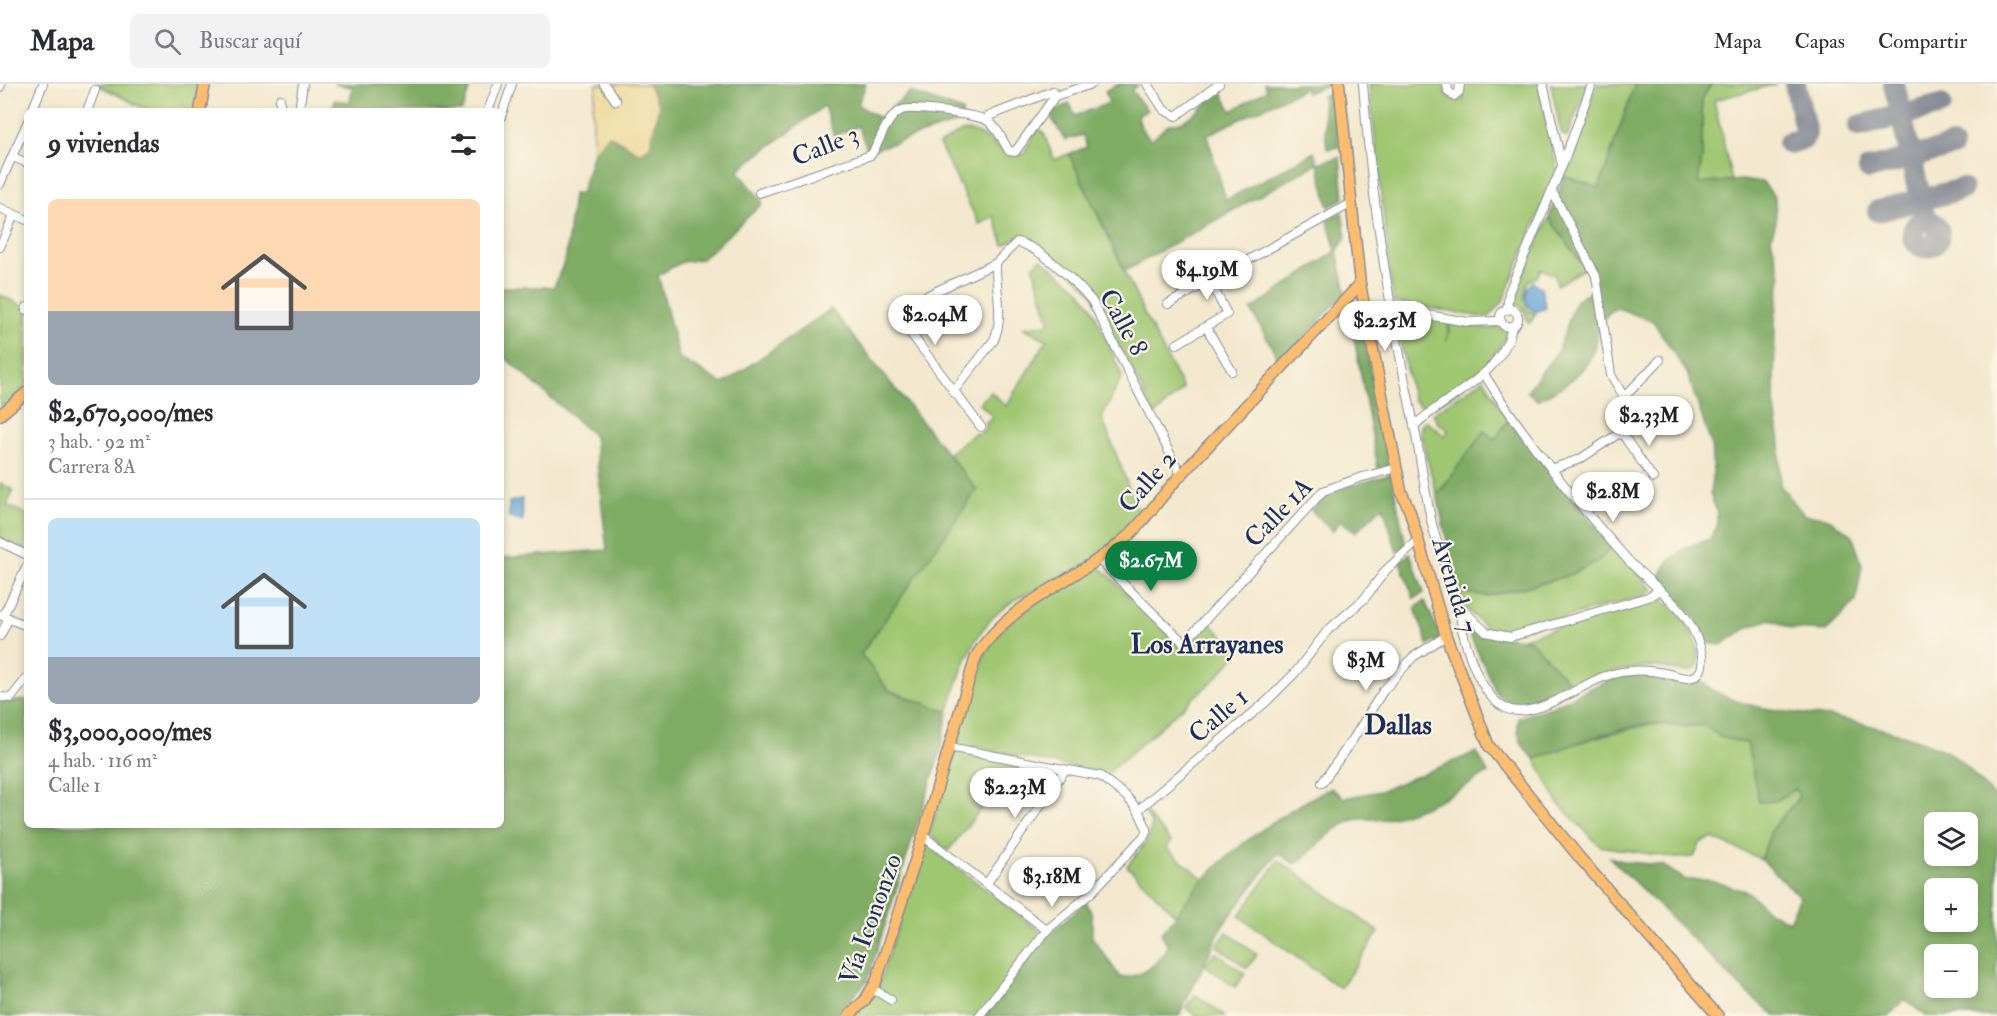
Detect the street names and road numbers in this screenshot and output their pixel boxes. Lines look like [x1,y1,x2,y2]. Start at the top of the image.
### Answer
street label: Calle 3 [787,118,863,174]
street label: Calle 8 [1092,284,1154,361]
street label: Calle 2 [1112,444,1184,519]
street label: Calle 1A [1238,471,1320,554]
street label: Avenida 7 [1424,532,1484,637]
street label: Calle 1 [1182,681,1255,750]
street label: Vía Icononzo [833,850,909,989]

